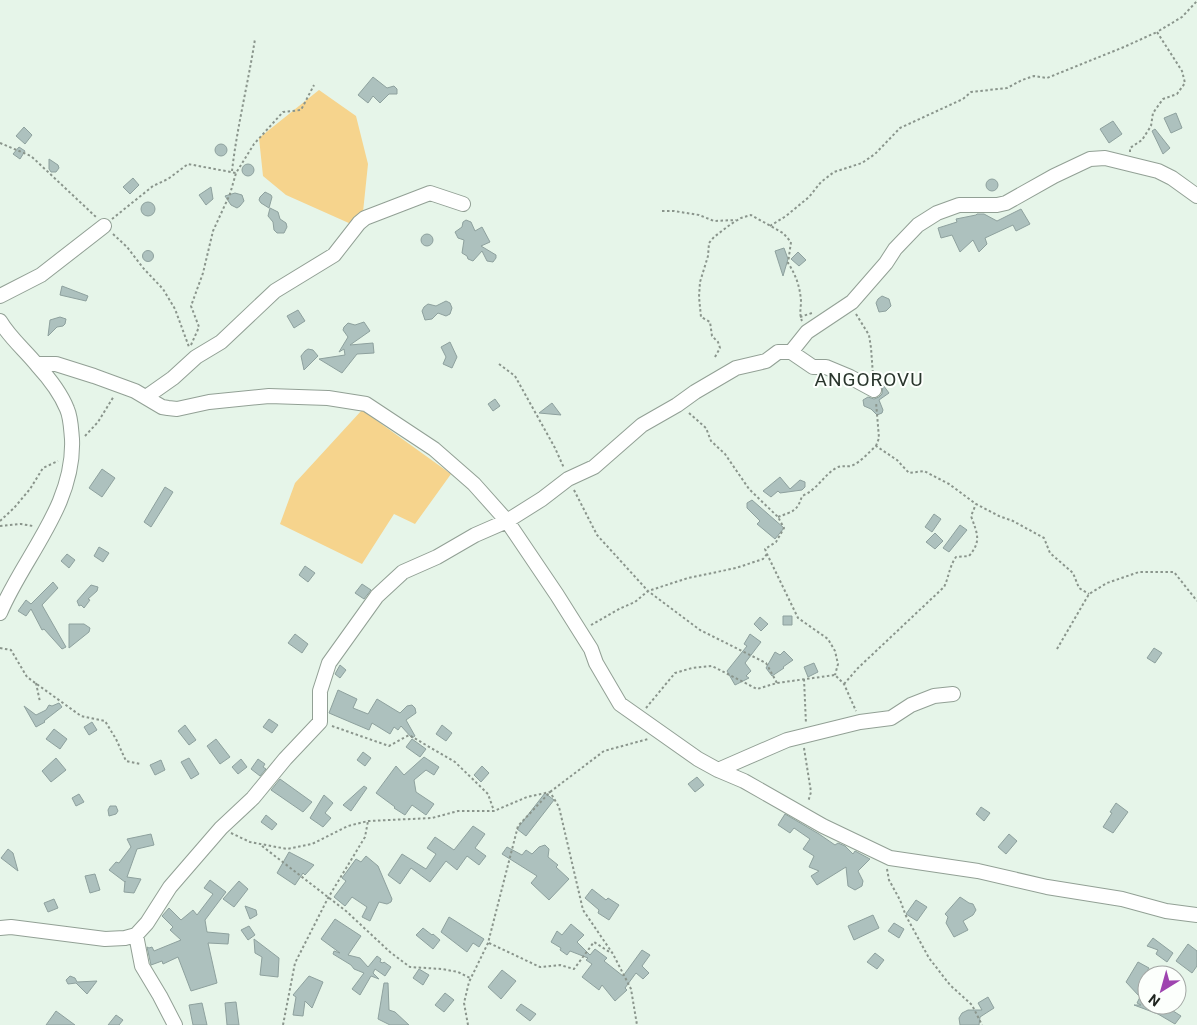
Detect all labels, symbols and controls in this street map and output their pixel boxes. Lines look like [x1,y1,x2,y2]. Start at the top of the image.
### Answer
district label: ANGOROVU [815,368,923,391]
north arrow [1137,965,1187,1015]
text: N [1145,991,1163,1010]

